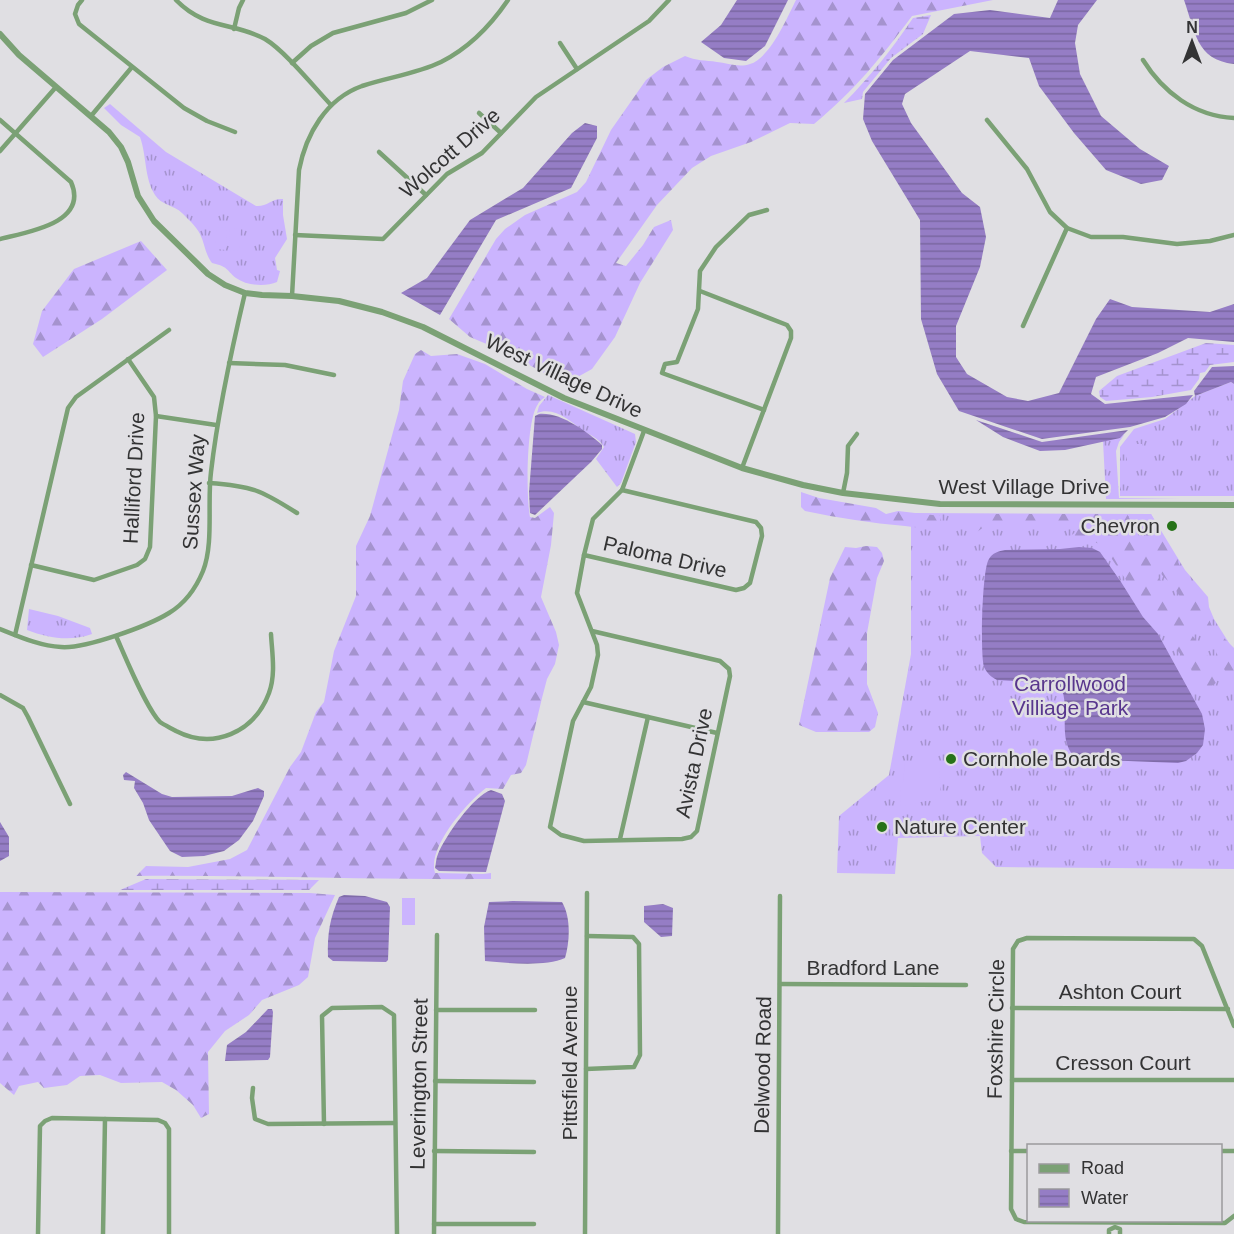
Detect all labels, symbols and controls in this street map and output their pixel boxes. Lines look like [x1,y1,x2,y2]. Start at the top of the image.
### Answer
north arrow [1162,12,1222,72]
text: N [1186,19,1198,36]
street label: Wolcott Drive [395,103,504,202]
street label: West Village Drive [482,329,646,422]
street label: Halliford Drive [119,412,148,544]
street label: Sussex Way [178,433,209,551]
street label: West Village Drive [939,475,1109,498]
place label: Chevron [1081,514,1160,537]
marker: Chevron [1165,519,1179,533]
street label: Paloma Drive [601,531,729,582]
park label: Carrollwood Villiage Park [1012,672,1129,719]
street label: Avista Drive [671,706,716,820]
place label: Cornhole Boards [963,747,1121,770]
marker: Cornhole Boards [944,752,958,766]
place label: Nature Center [894,815,1026,838]
marker: Nature Center [875,820,889,834]
street label: Bradford Lane [806,956,940,979]
street label: Foxshire Circle [983,959,1008,1099]
street label: Ashton Court [1059,980,1181,1003]
street label: Pittsfield Avenue [558,986,581,1140]
street label: Delwood Road [750,996,775,1134]
street label: Leverington Street [406,998,431,1170]
street label: Cresson Court [1055,1051,1191,1074]
legend [1027,1144,1222,1222]
text: Road [1081,1158,1124,1178]
text: Water [1081,1188,1128,1208]

